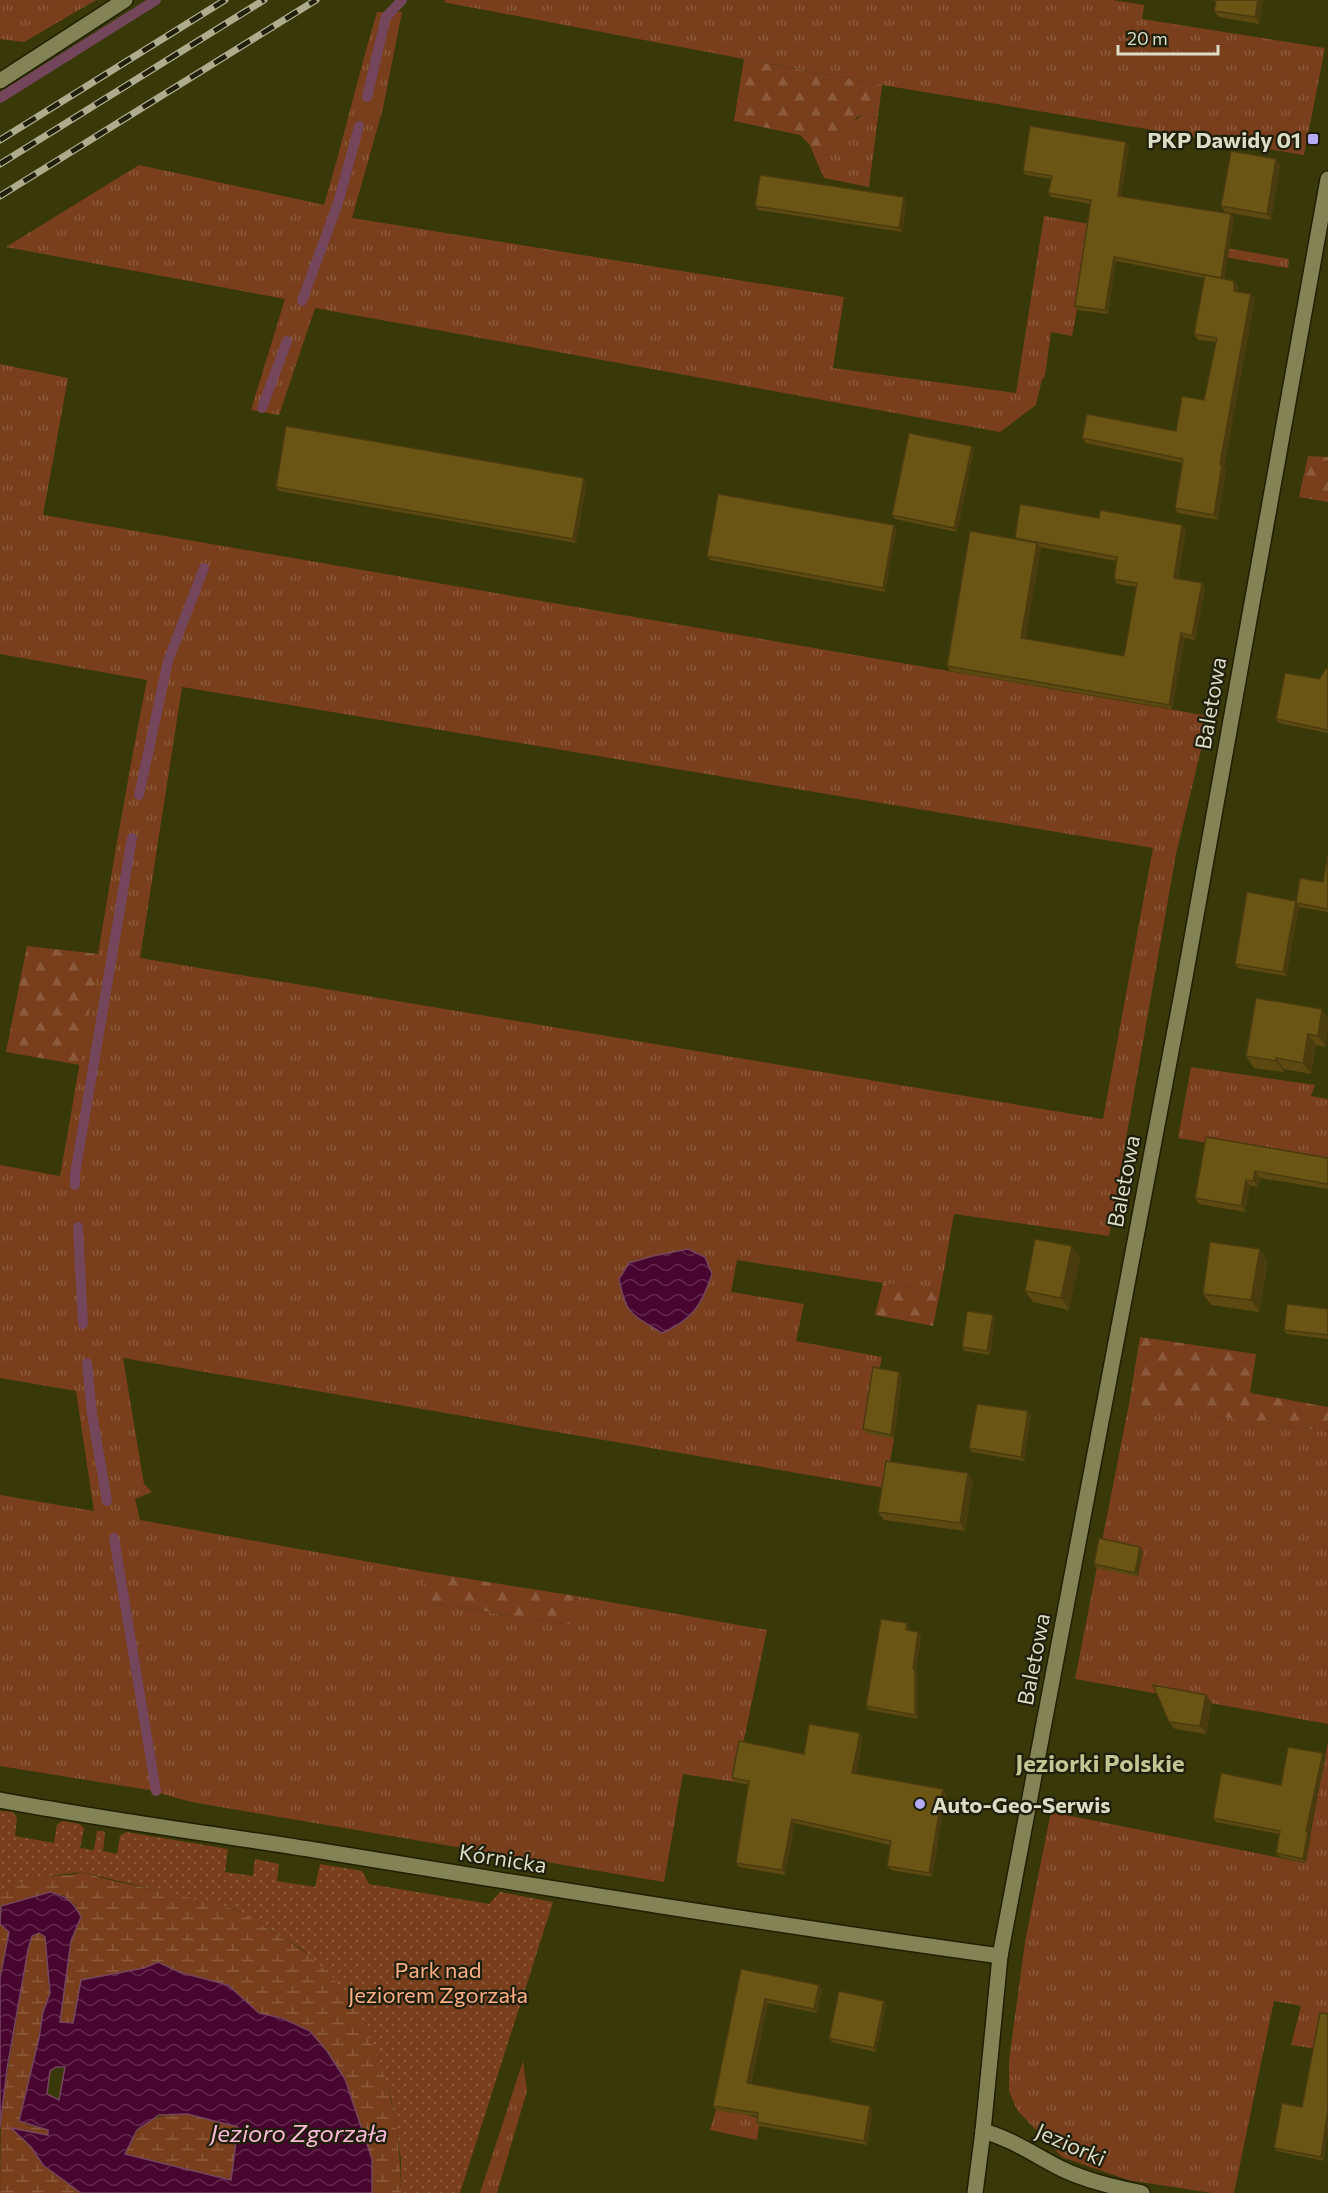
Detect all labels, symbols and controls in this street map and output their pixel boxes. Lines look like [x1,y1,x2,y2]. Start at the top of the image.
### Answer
scale bar [1118,18,1218,56]
text: 20 m [1127,27,1168,49]
place label: PKP Dawidy 01 [1147,126,1301,153]
marker: PKP Dawidy 01 [1306,132,1320,146]
street label: Baletowa [1189,655,1231,751]
street label: Baletowa [1101,1133,1145,1229]
street label: Baletowa [1011,1611,1055,1707]
district label: Jeziorki Polskie [1015,1748,1185,1777]
place label: Auto-Geo-Serwis [932,1791,1111,1818]
marker: Auto-Geo-Serwis [913,1797,927,1811]
street label: Kórnicka [457,1838,549,1878]
park label: Park nad Jeziorem Zgorzała [348,1956,528,2008]
street label: Jeziorki [1032,2117,1110,2171]
water label: Jezioro Zgorzała [208,2118,388,2147]

